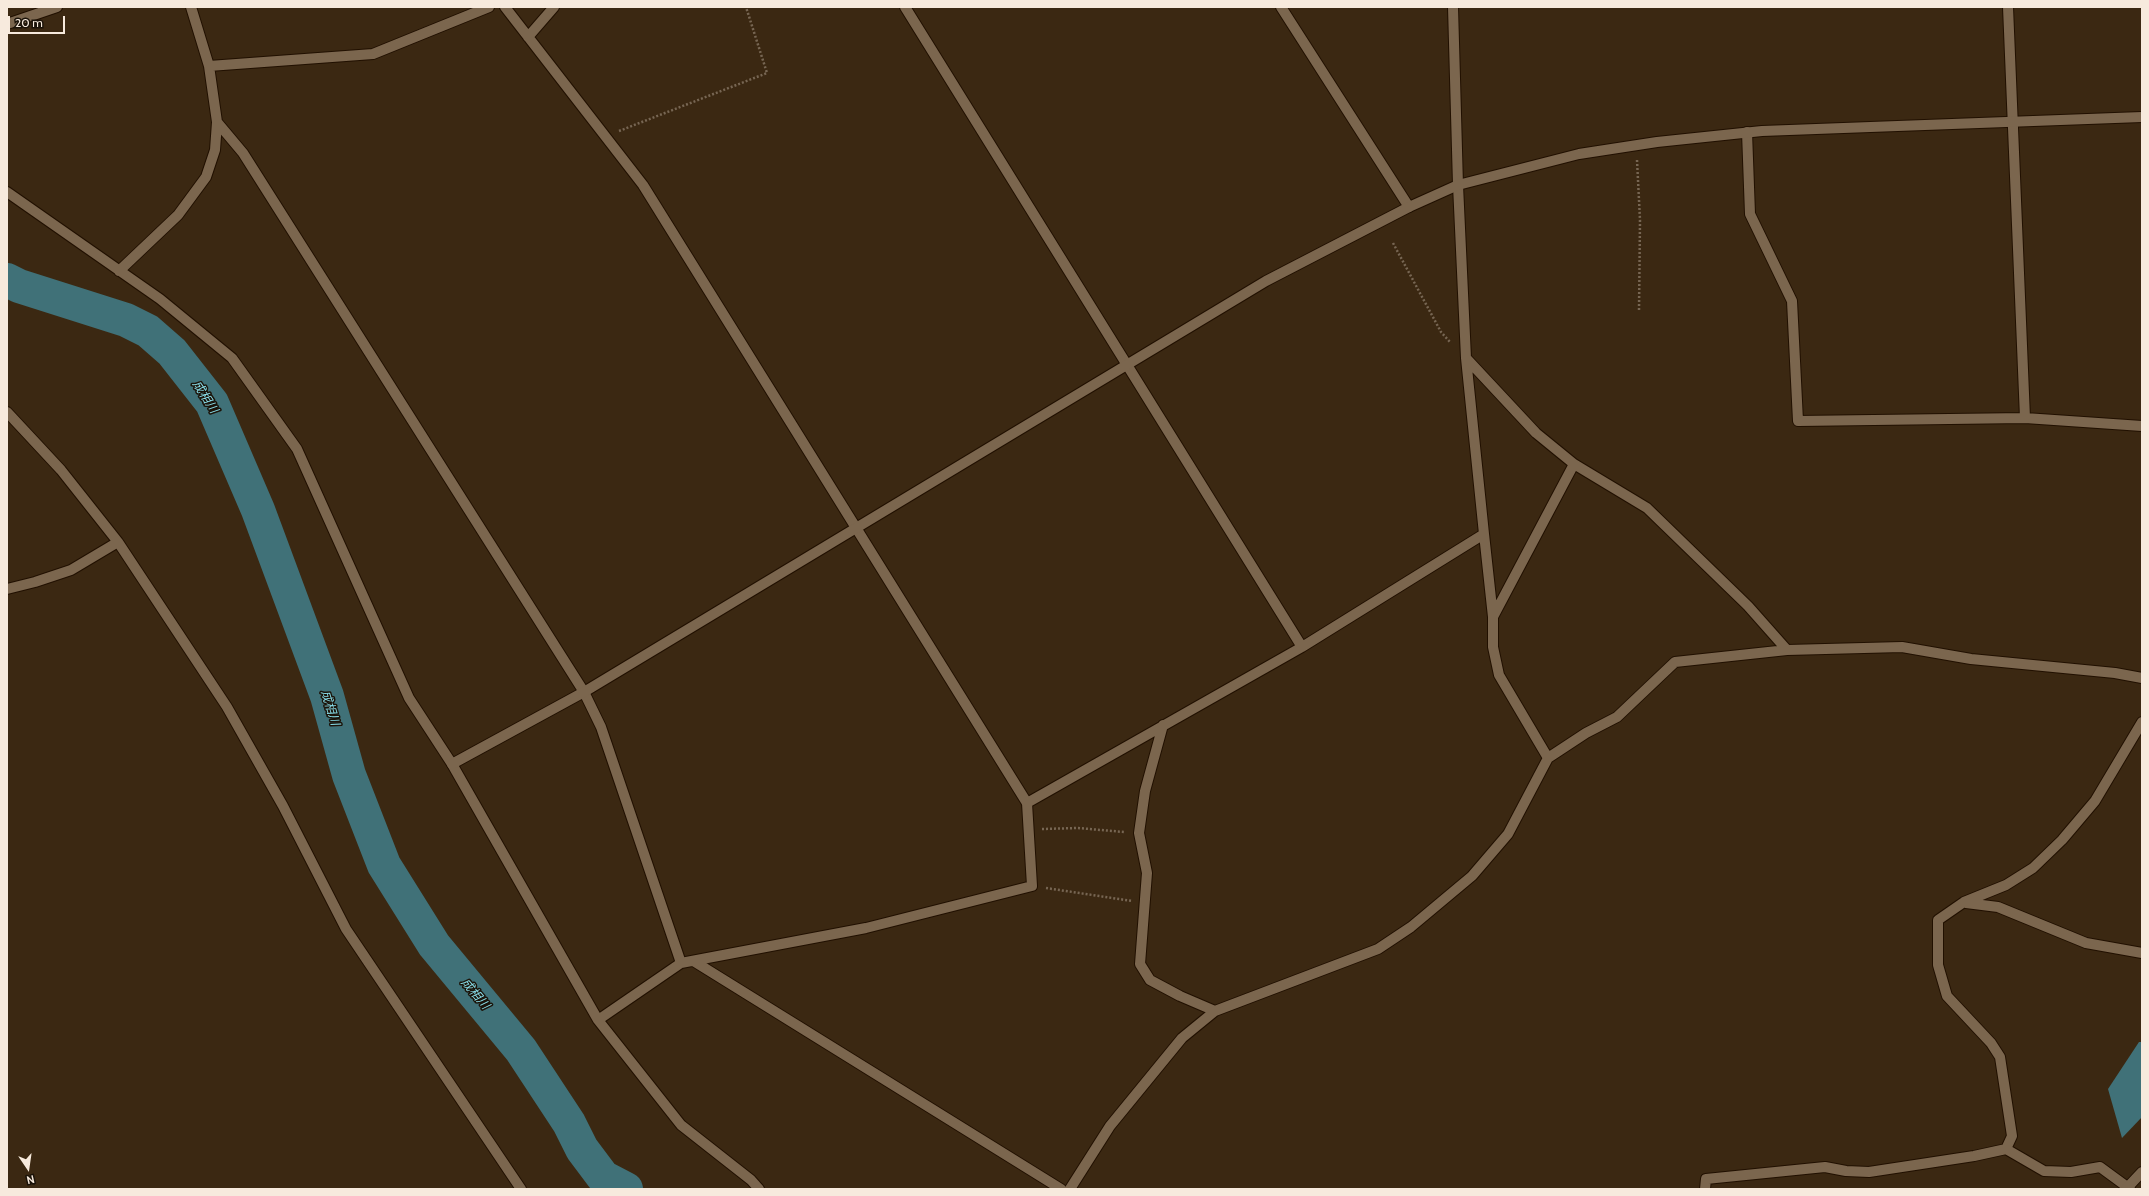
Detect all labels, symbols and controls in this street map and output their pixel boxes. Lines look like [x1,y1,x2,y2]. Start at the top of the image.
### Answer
scale bar [10,8,67,34]
text: 20 m [15,15,43,30]
water label: 成相川 [189,378,221,416]
water label: 成相川 [318,689,342,727]
water label: 成相川 [458,976,492,1012]
north arrow [8,1148,48,1188]
text: N [25,1172,36,1187]

